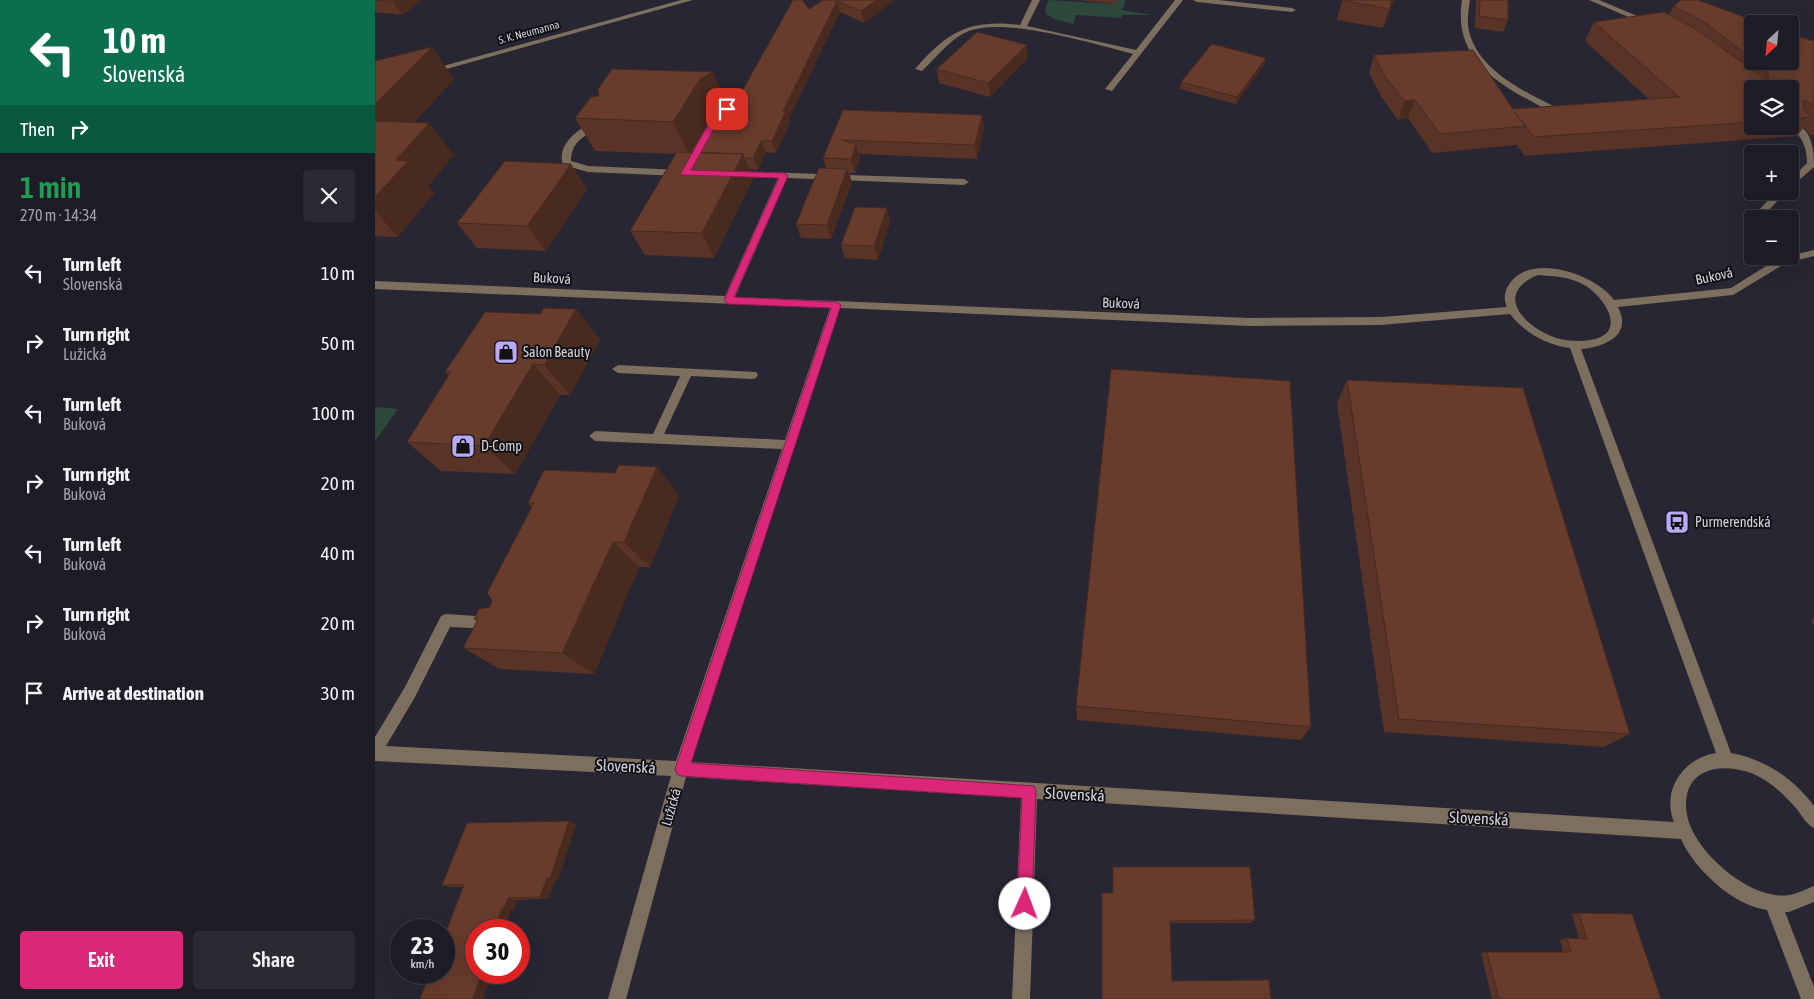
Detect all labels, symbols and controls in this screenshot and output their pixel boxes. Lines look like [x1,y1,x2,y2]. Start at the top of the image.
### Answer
north arrow [1744,15,1799,70]
map controls [1744,15,1799,265]
street label: S. K. Neumanna [497,18,561,46]
icon: left [20,20,85,85]
text: 10 m [103,20,166,60]
text: Slovenská [103,61,185,87]
button: layers [1744,80,1799,135]
pin [706,88,748,130]
icon: arrive [713,95,741,123]
icon: right [65,115,93,143]
text: Then [20,118,55,140]
button: + [1744,145,1799,200]
text: 1 min [20,170,81,204]
button: close [303,170,355,222]
text: 270 m · 14:34 [20,206,97,224]
button: − [1744,210,1799,265]
text: Turn left [63,253,121,275]
icon: left [20,259,48,287]
text: 10 m [321,262,355,284]
street label: Buková [1694,264,1734,288]
street label: Buková [533,269,571,287]
text: Slovenská [63,275,123,293]
street label: Buková [1102,294,1140,312]
text: Turn right [63,323,130,345]
icon: right [20,329,48,357]
text: 50 m [321,332,355,354]
shop icon: Salon Beauty [493,339,519,365]
place label: Salon Beauty [523,344,591,360]
text: Lužická [63,345,107,363]
text: Turn left [63,393,121,415]
icon: left [20,399,48,427]
text: 100 m [312,402,355,424]
text: Buková [63,415,106,433]
shop icon: D-Comp [450,433,476,459]
place label: D-Comp [481,438,522,454]
text: Turn right [63,463,130,485]
icon: right [20,469,48,497]
text: 20 m [321,472,355,494]
text: Buková [63,485,106,503]
bus stop icon: Purmerendská [1664,509,1690,535]
place label: Purmerendská [1695,514,1771,530]
text: Turn left [63,533,121,555]
icon: left [20,539,48,567]
text: 40 m [321,542,355,564]
text: Buková [63,555,106,573]
text: Turn right [63,603,130,625]
icon: right [20,609,48,637]
text: 20 m [321,612,355,634]
text: Buková [63,625,106,643]
icon: arrive [20,679,48,707]
text: Arrive at destination [63,682,204,704]
text: 30 m [321,682,355,704]
street label: Slovenská [596,755,656,777]
street label: Slovenská [1045,783,1105,805]
street label: Lužická [658,786,684,828]
street label: Slovenská [1449,807,1509,829]
position arrow [998,877,1050,929]
speed limit sign: 30 [465,919,530,984]
button: Exit [20,931,183,989]
button: Share [193,931,355,989]
text: 23 [411,931,434,959]
text: km/h [411,957,434,971]

